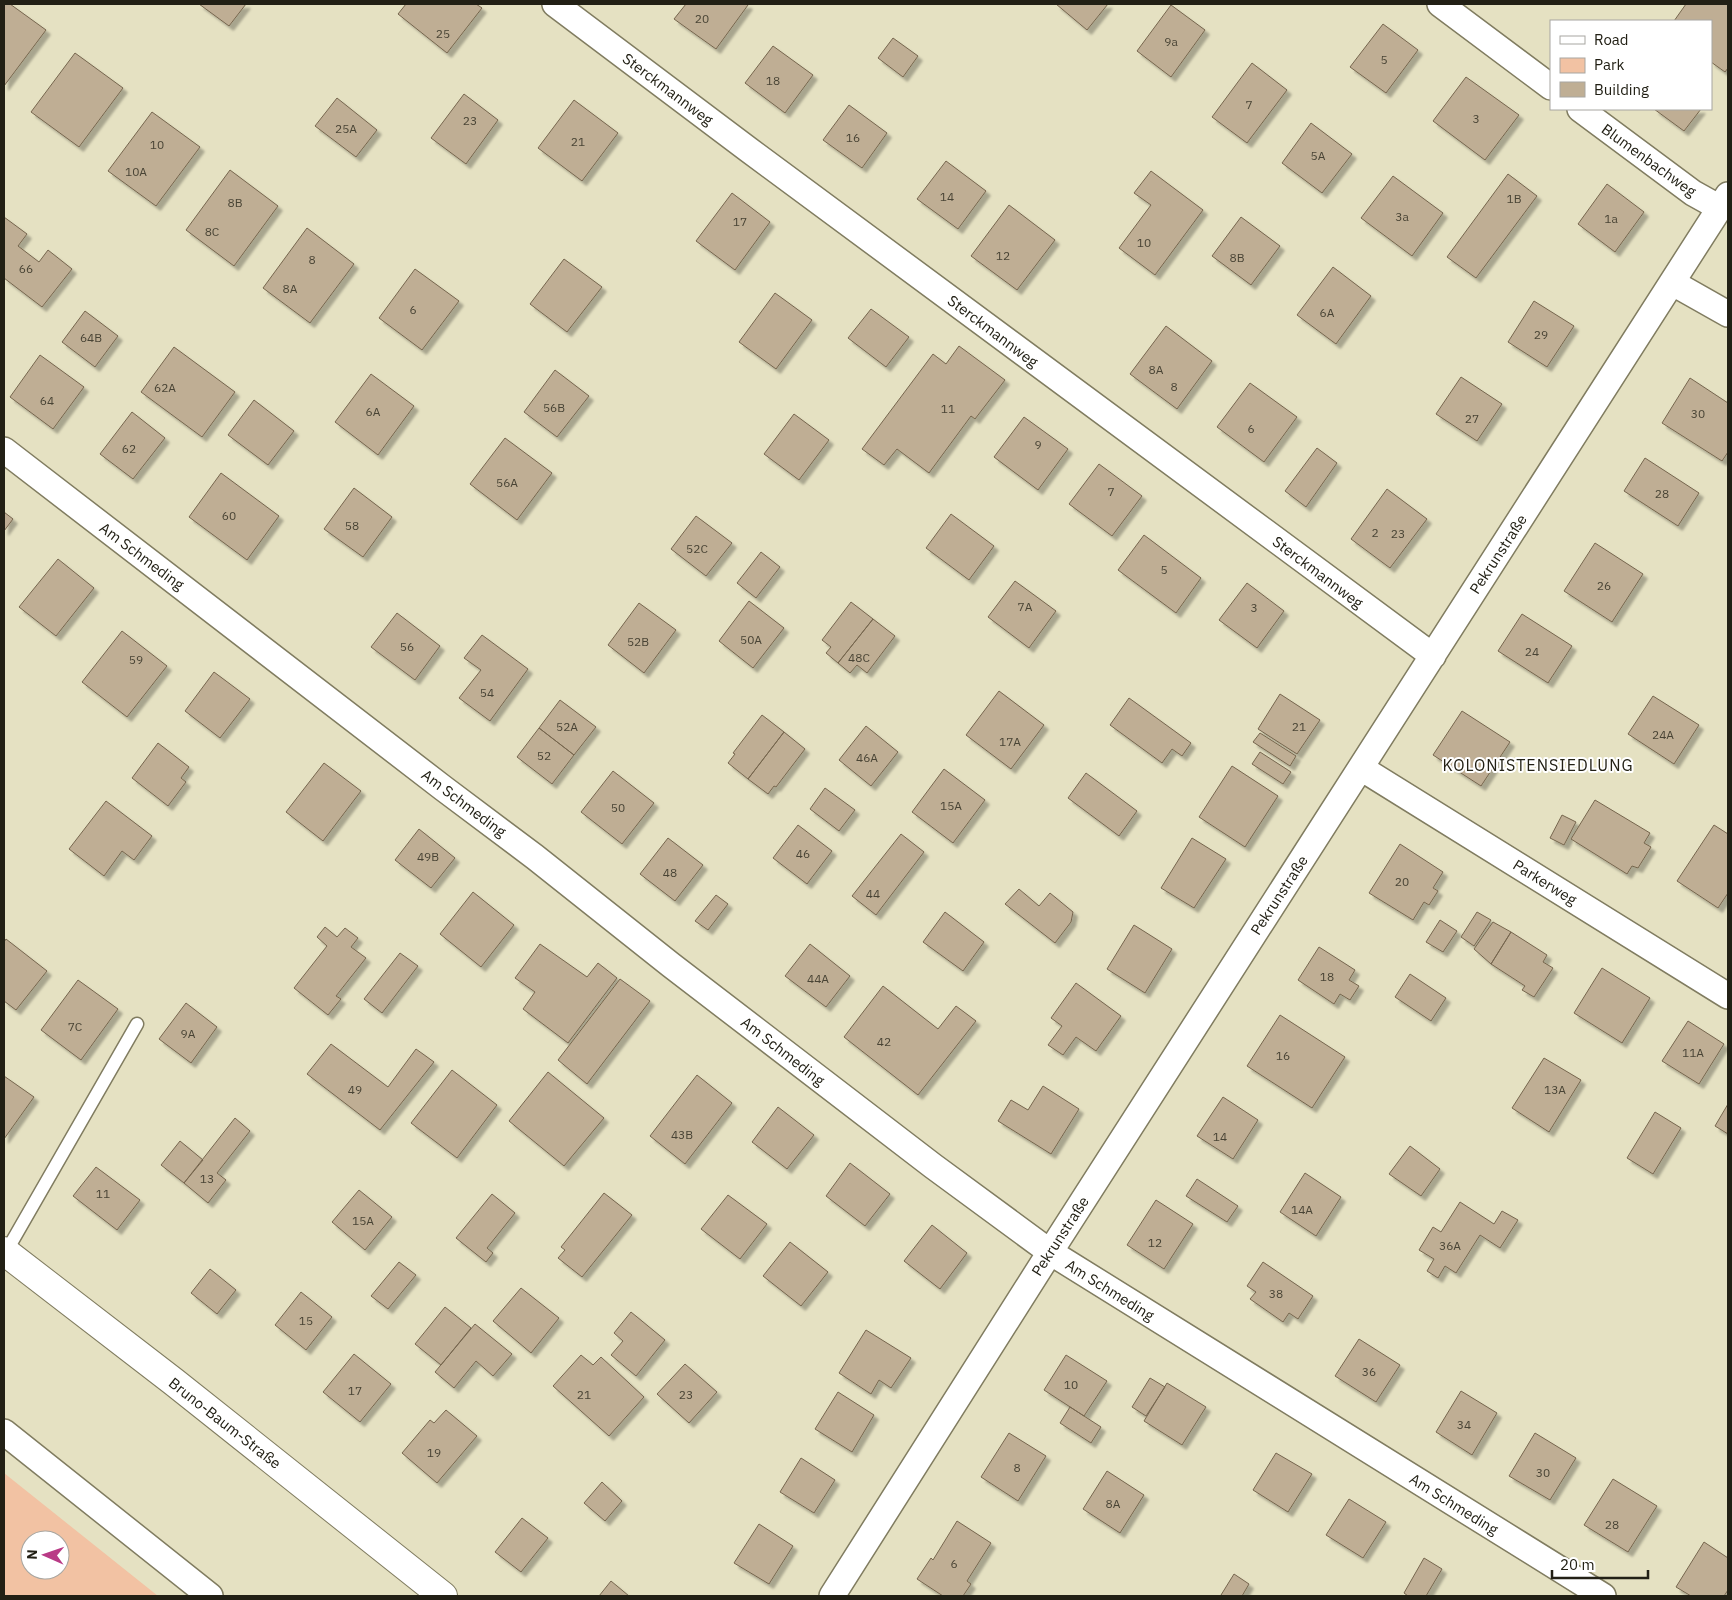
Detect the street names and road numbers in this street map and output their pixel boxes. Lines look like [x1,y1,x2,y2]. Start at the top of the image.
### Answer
street label: Sterckmannweg [619,49,717,129]
street label: Blumenbachweg [1598,119,1700,201]
street label: Sterckmannweg [944,291,1042,371]
street label: Pekrunstraße [1465,511,1531,597]
street label: Am Schmeding [96,518,188,594]
street label: Sterckmannweg [1269,532,1367,612]
street label: Am Schmeding [418,765,510,841]
street label: Pekrunstraße [1246,852,1312,938]
street label: Parkerweg [1510,855,1580,909]
street label: Am Schmeding [737,1012,829,1090]
street label: Pekrunstraße [1027,1193,1093,1279]
street label: Am Schmeding [1062,1255,1158,1325]
street label: Bruno-Baum-Straße [165,1373,285,1473]
street label: Am Schmeding [1406,1469,1502,1539]

